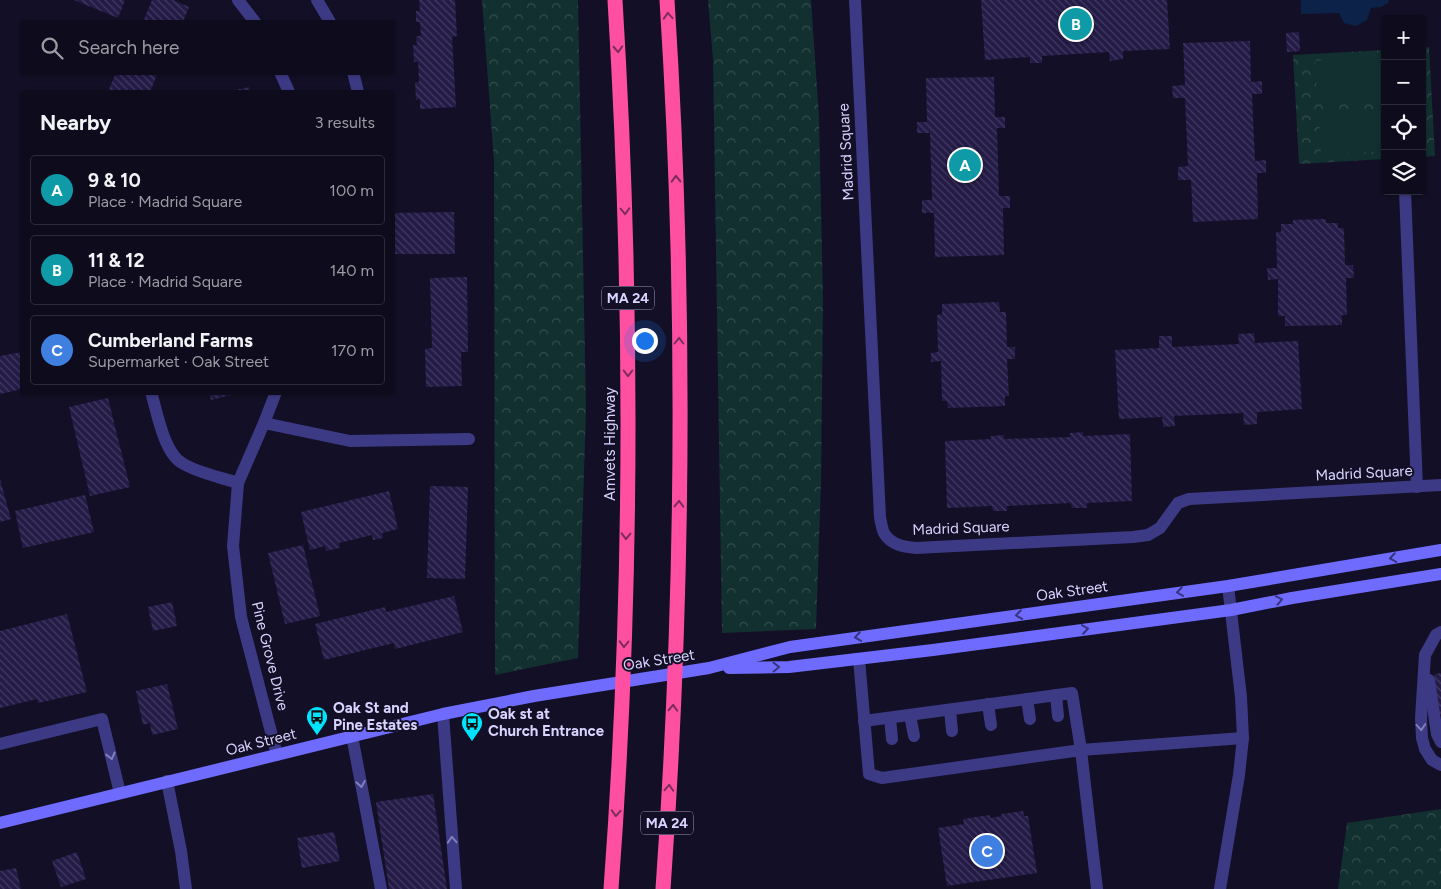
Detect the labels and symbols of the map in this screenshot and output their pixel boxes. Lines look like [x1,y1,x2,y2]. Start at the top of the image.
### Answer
pin: B [1060,5,1092,43]
one-way arrow [662,12,673,20]
one-way arrow [613,45,624,53]
street label: Madrid Square [834,103,858,201]
pin: A [949,146,981,184]
one-way arrow [671,174,681,182]
one-way arrow [620,208,630,215]
road number: MA 24 [602,286,654,310]
your location [632,328,658,354]
one-way arrow [674,337,684,344]
one-way arrow [623,370,633,378]
street label: Amvets Highway [601,387,619,501]
street label: Madrid Square [1315,461,1413,485]
one-way arrow [674,499,684,507]
street label: Madrid Square [912,517,1010,539]
one-way arrow [621,532,631,540]
one-way arrow [1389,553,1397,563]
street label: Oak Street [1035,577,1109,605]
one-way arrow [1176,586,1184,597]
one-way arrow [1275,596,1284,606]
street label: Pine Grove Drive [248,600,292,712]
one-way arrow [1015,609,1023,619]
one-way arrow [1082,624,1090,635]
one-way arrow [854,632,863,642]
one-way arrow [619,640,629,648]
street label: Oak Street [622,645,696,675]
one-way arrow [772,662,780,673]
place label: Oak St and Pine Estates [333,699,417,734]
one-way arrow [667,703,678,711]
bus stop icon: Oak St and Pine Estates [305,705,329,736]
place label: Oak st at Church Entrance [488,705,605,740]
bus stop icon: Oak st at Church Entrance [460,711,484,742]
one-way arrow [1416,723,1427,731]
street label: Oak Street [224,724,299,759]
one-way arrow [105,752,116,761]
one-way arrow [356,780,366,788]
one-way arrow [663,784,674,792]
one-way arrow [610,809,621,817]
road number: MA 24 [641,811,693,834]
pin: C [971,832,1003,870]
one-way arrow [447,836,458,844]

